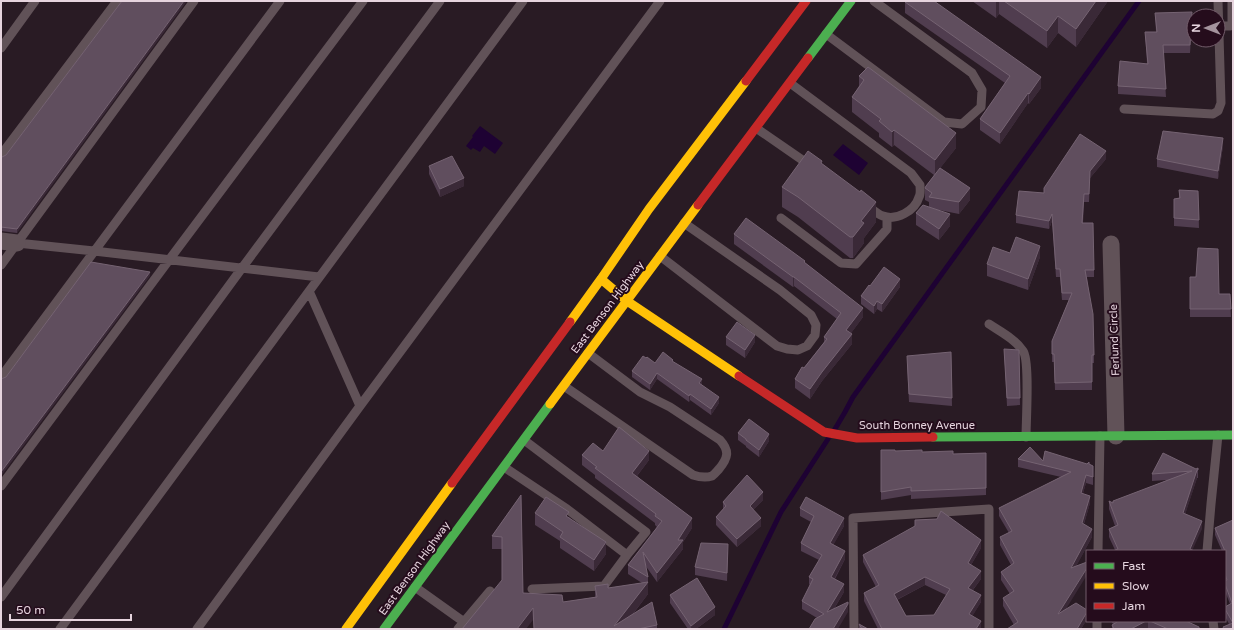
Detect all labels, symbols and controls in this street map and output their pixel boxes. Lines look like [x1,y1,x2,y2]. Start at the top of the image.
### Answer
north arrow [1186,8,1226,48]
text: N [1190,24,1203,32]
street label: East Benson Highway [568,258,647,356]
street label: Ferlund Circle [1107,304,1122,376]
street label: South Bonney Avenue [859,419,975,432]
street label: East Benson Highway [376,519,453,618]
legend [1086,550,1226,622]
text: Fast [1122,559,1146,573]
text: Slow [1122,579,1149,593]
scale bar [10,596,131,622]
text: Jam [1122,599,1145,613]
text: 50 m [16,603,45,617]

